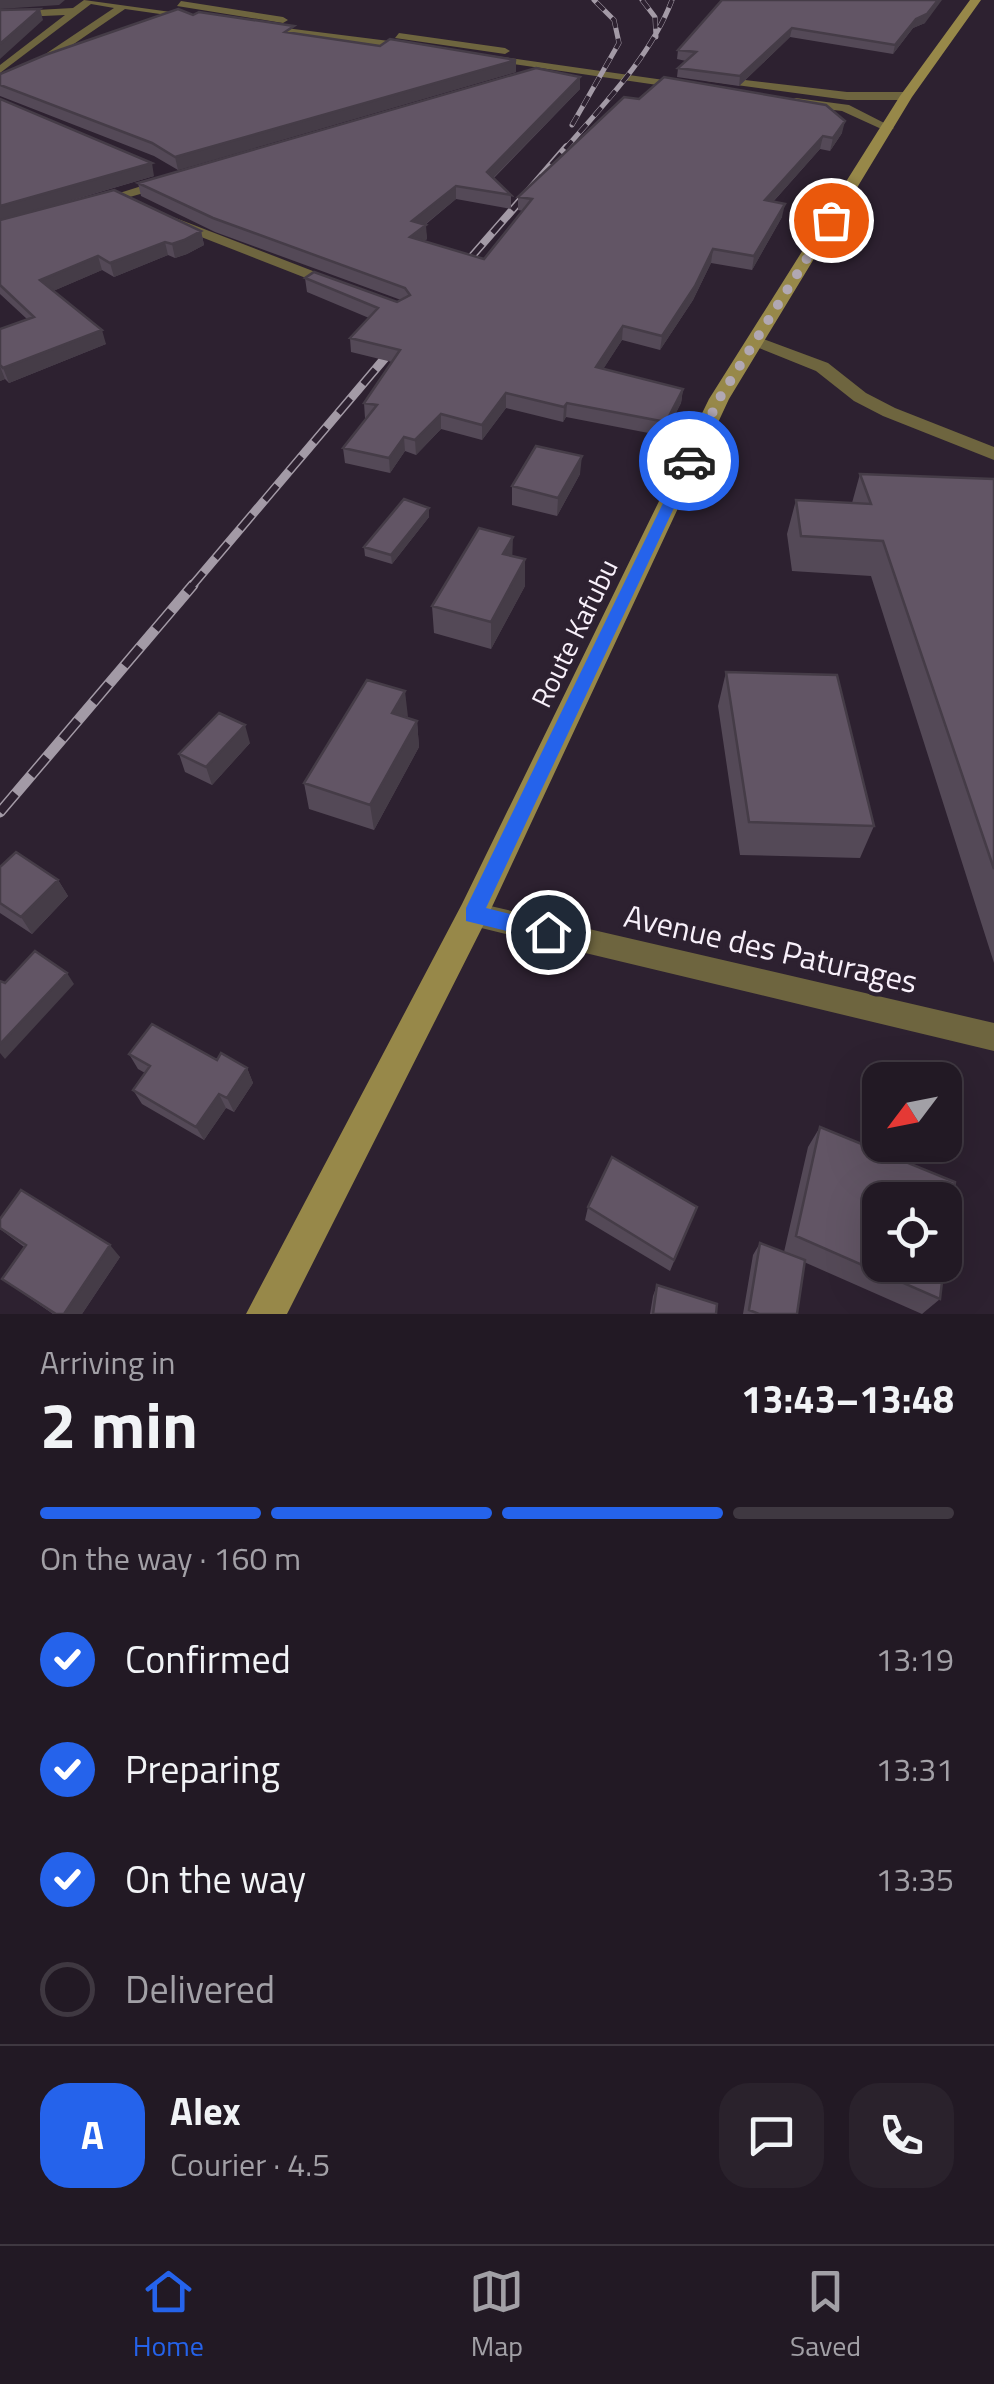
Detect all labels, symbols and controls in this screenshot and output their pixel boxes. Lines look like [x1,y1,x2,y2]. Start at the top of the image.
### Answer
pin [789,178,874,263]
icon: bag [804,193,859,248]
courier [639,411,739,511]
icon: car [662,434,717,489]
street label: Route Kafubu [520,551,628,715]
pin [506,890,591,975]
street label: Avenue des Paturages [620,891,922,1005]
icon: home [521,905,576,960]
north arrow [862,1062,962,1162]
map controls [862,1062,962,1282]
button: locate [862,1182,962,1282]
text: Arriving in [40,1338,176,1386]
text: 13:43–13:48 [741,1370,954,1428]
text: 2 min [40,1374,198,1473]
text: On the way · 160 m [40,1534,301,1582]
text: Confirmed [125,1630,291,1688]
icon: check [40,1632,95,1687]
text: 13:19 [875,1635,954,1683]
text: Preparing [125,1740,280,1798]
icon: check [40,1742,95,1797]
text: 13:31 [875,1745,954,1793]
text: On the way [125,1850,306,1908]
icon: check [40,1852,95,1907]
text: 13:35 [875,1855,954,1903]
text: Delivered [125,1960,275,2018]
text: Alex [170,2082,241,2140]
button: chat [719,2083,824,2188]
button: phone [849,2083,954,2188]
text: A [81,2106,104,2164]
text: Courier · 4.5 [170,2140,330,2188]
tab: Home [133,2264,204,2367]
tab: Map [469,2264,524,2367]
tab: Saved [790,2264,861,2367]

